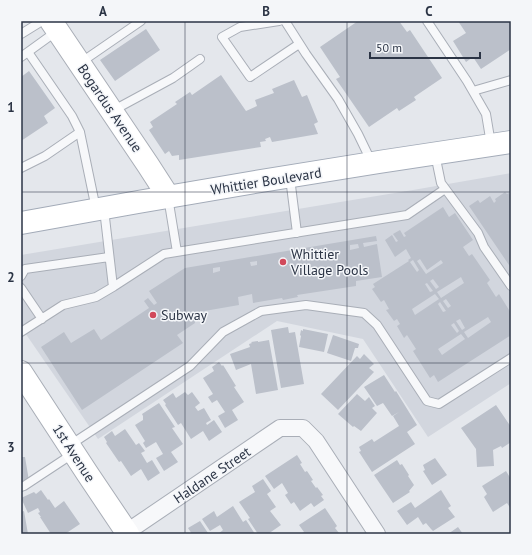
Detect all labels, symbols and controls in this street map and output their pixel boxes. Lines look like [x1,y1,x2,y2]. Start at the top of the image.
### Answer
text: A [99,3,107,20]
text: B [262,3,270,20]
text: C [425,3,433,20]
scale bar [370,34,480,60]
text: 50 m [376,40,402,55]
street label: Bogardus Avenue [74,60,146,156]
text: 1 [7,99,15,116]
street label: Whittier Boulevard [209,163,323,199]
place label: Whittier Village Pools [290,245,369,279]
marker: Whittier Village Pools [278,257,288,267]
text: 2 [7,269,15,286]
place label: Subway [161,306,208,324]
marker: Subway [148,310,158,320]
street label: 1st Avenue [49,421,99,485]
text: 3 [7,439,15,456]
street label: Haldane Street [170,442,254,507]

